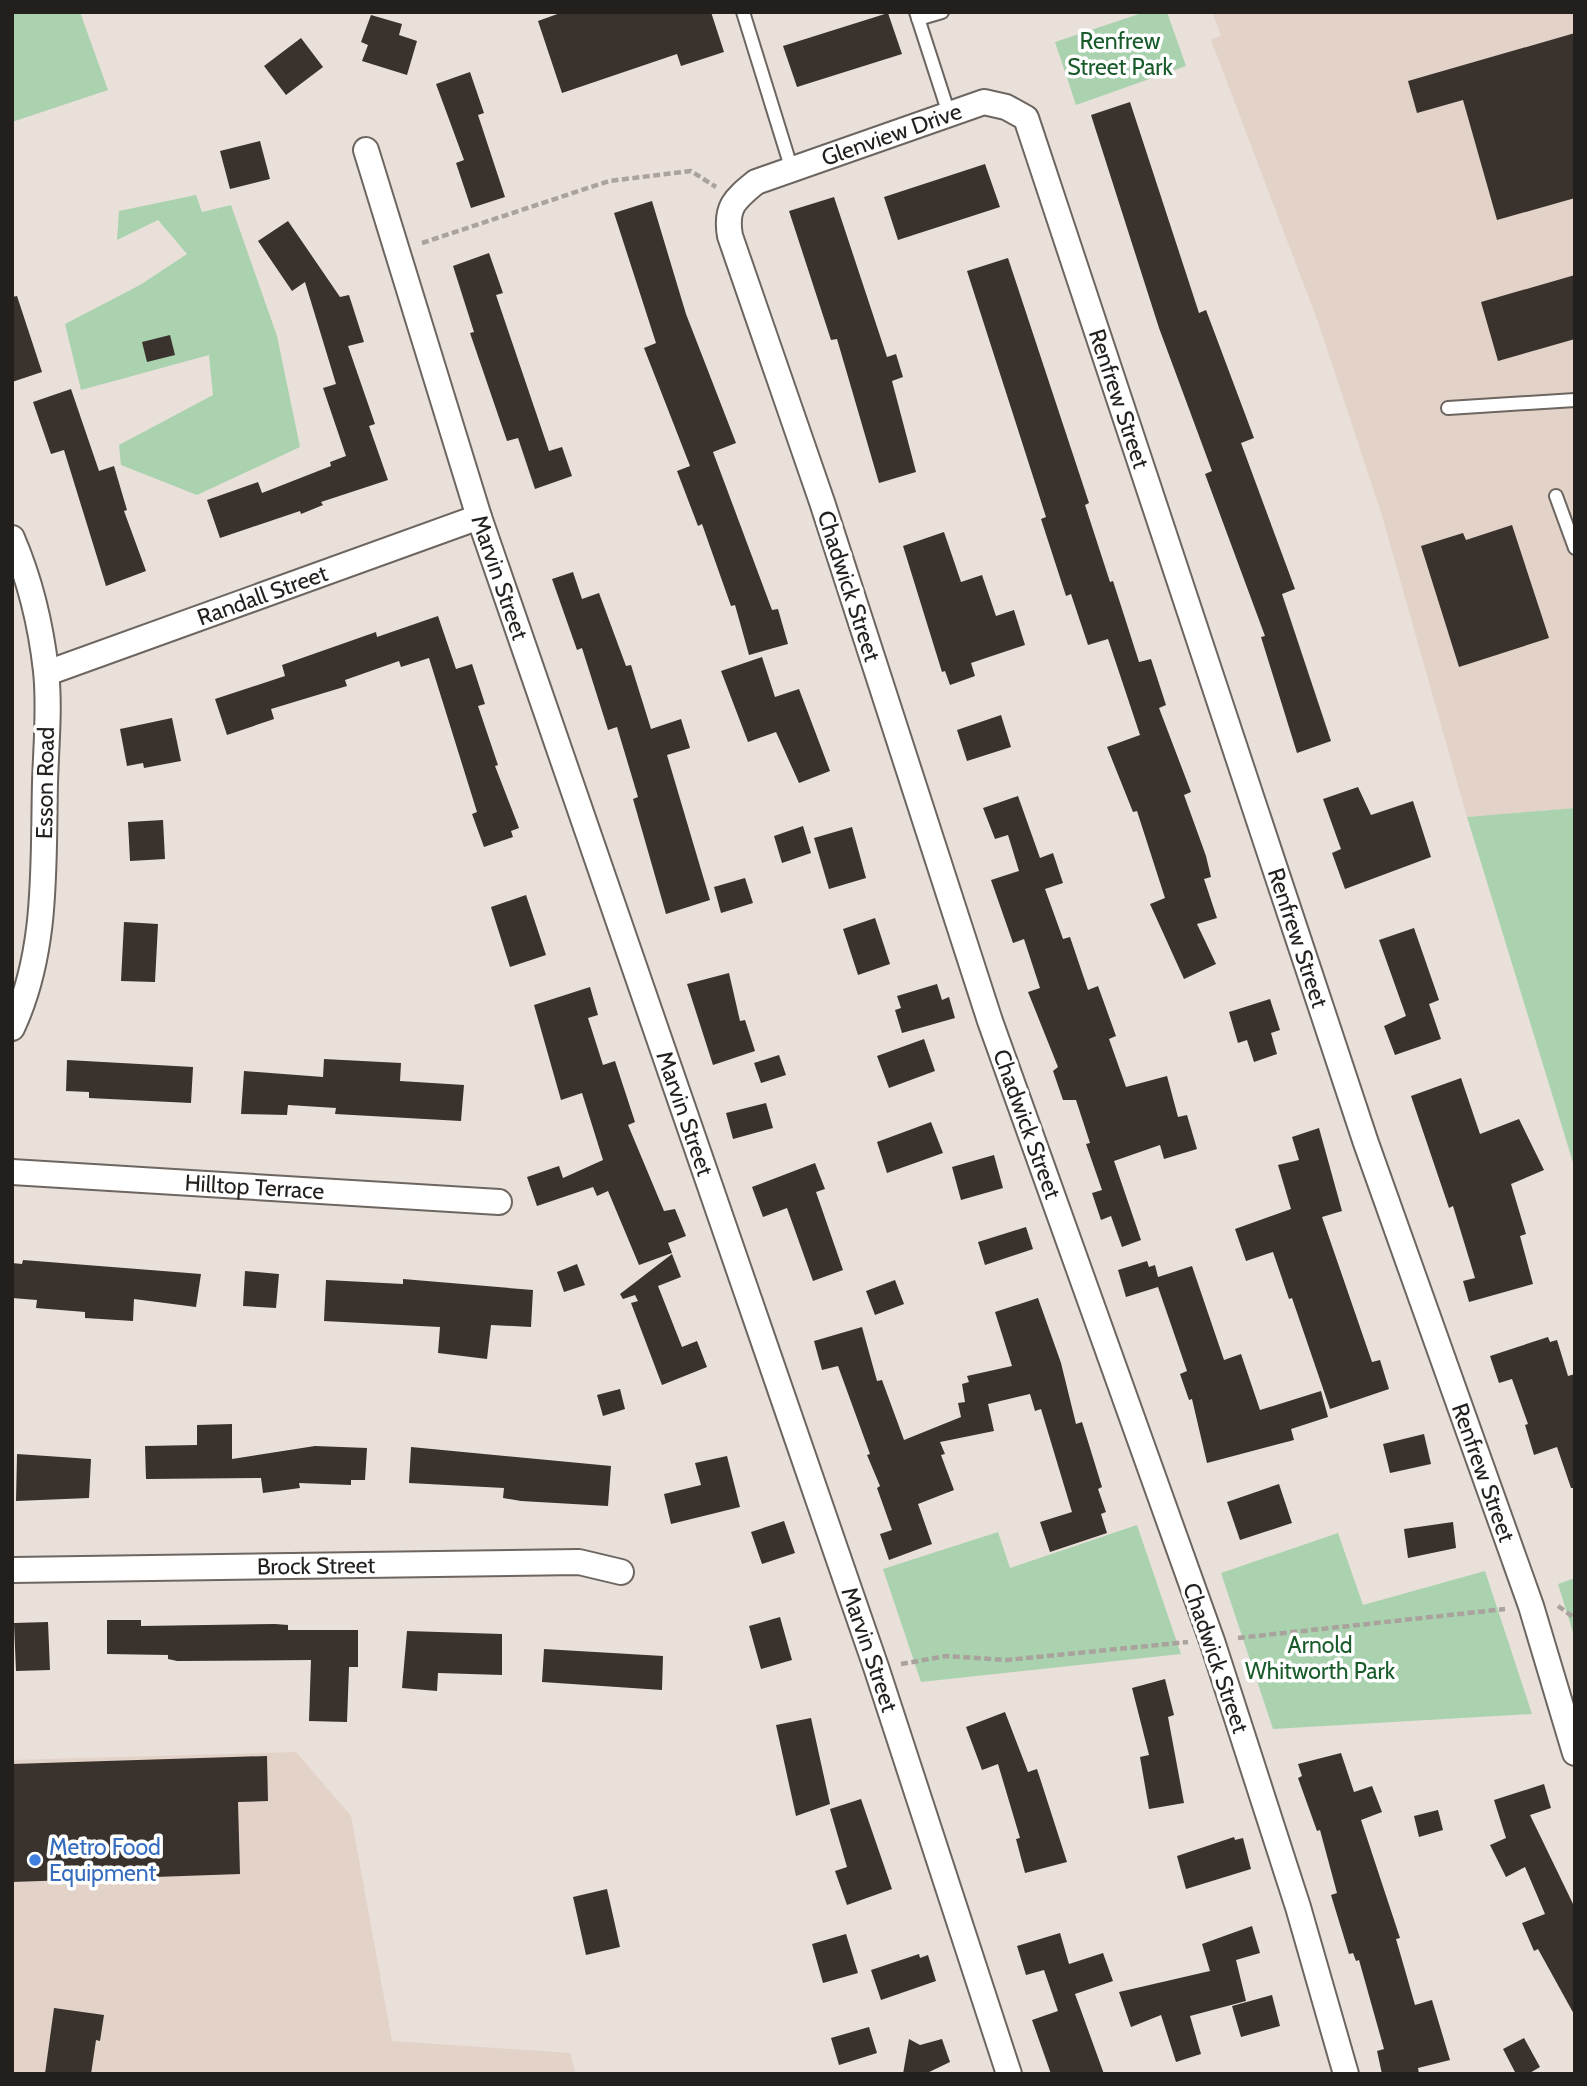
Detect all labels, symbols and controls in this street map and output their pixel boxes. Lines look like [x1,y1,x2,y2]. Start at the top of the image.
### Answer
park label: Renfrew Street Park [1067,27,1174,81]
street label: Glenview Drive [818,97,966,172]
street label: Renfrew Street [1083,325,1155,472]
street label: Chadwick Street [811,507,887,665]
street label: Marvin Street [465,511,534,644]
street label: Randall Street [193,559,332,632]
street label: Esson Road [30,727,60,839]
street label: Renfrew Street [1262,864,1334,1011]
street label: Chadwick Street [987,1045,1067,1203]
street label: Marvin Street [650,1047,719,1180]
street label: Hilltop Terrace [184,1169,325,1205]
street label: Renfrew Street [1446,1399,1521,1546]
street label: Brock Street [257,1551,376,1581]
street label: Chadwick Street [1177,1579,1255,1737]
street label: Marvin Street [835,1583,904,1716]
park label: Arnold Whitworth Park [1245,1631,1396,1685]
place label: Metro Food Equipment [49,1833,161,1887]
marker: Metro Food Equipment [27,1852,43,1868]

